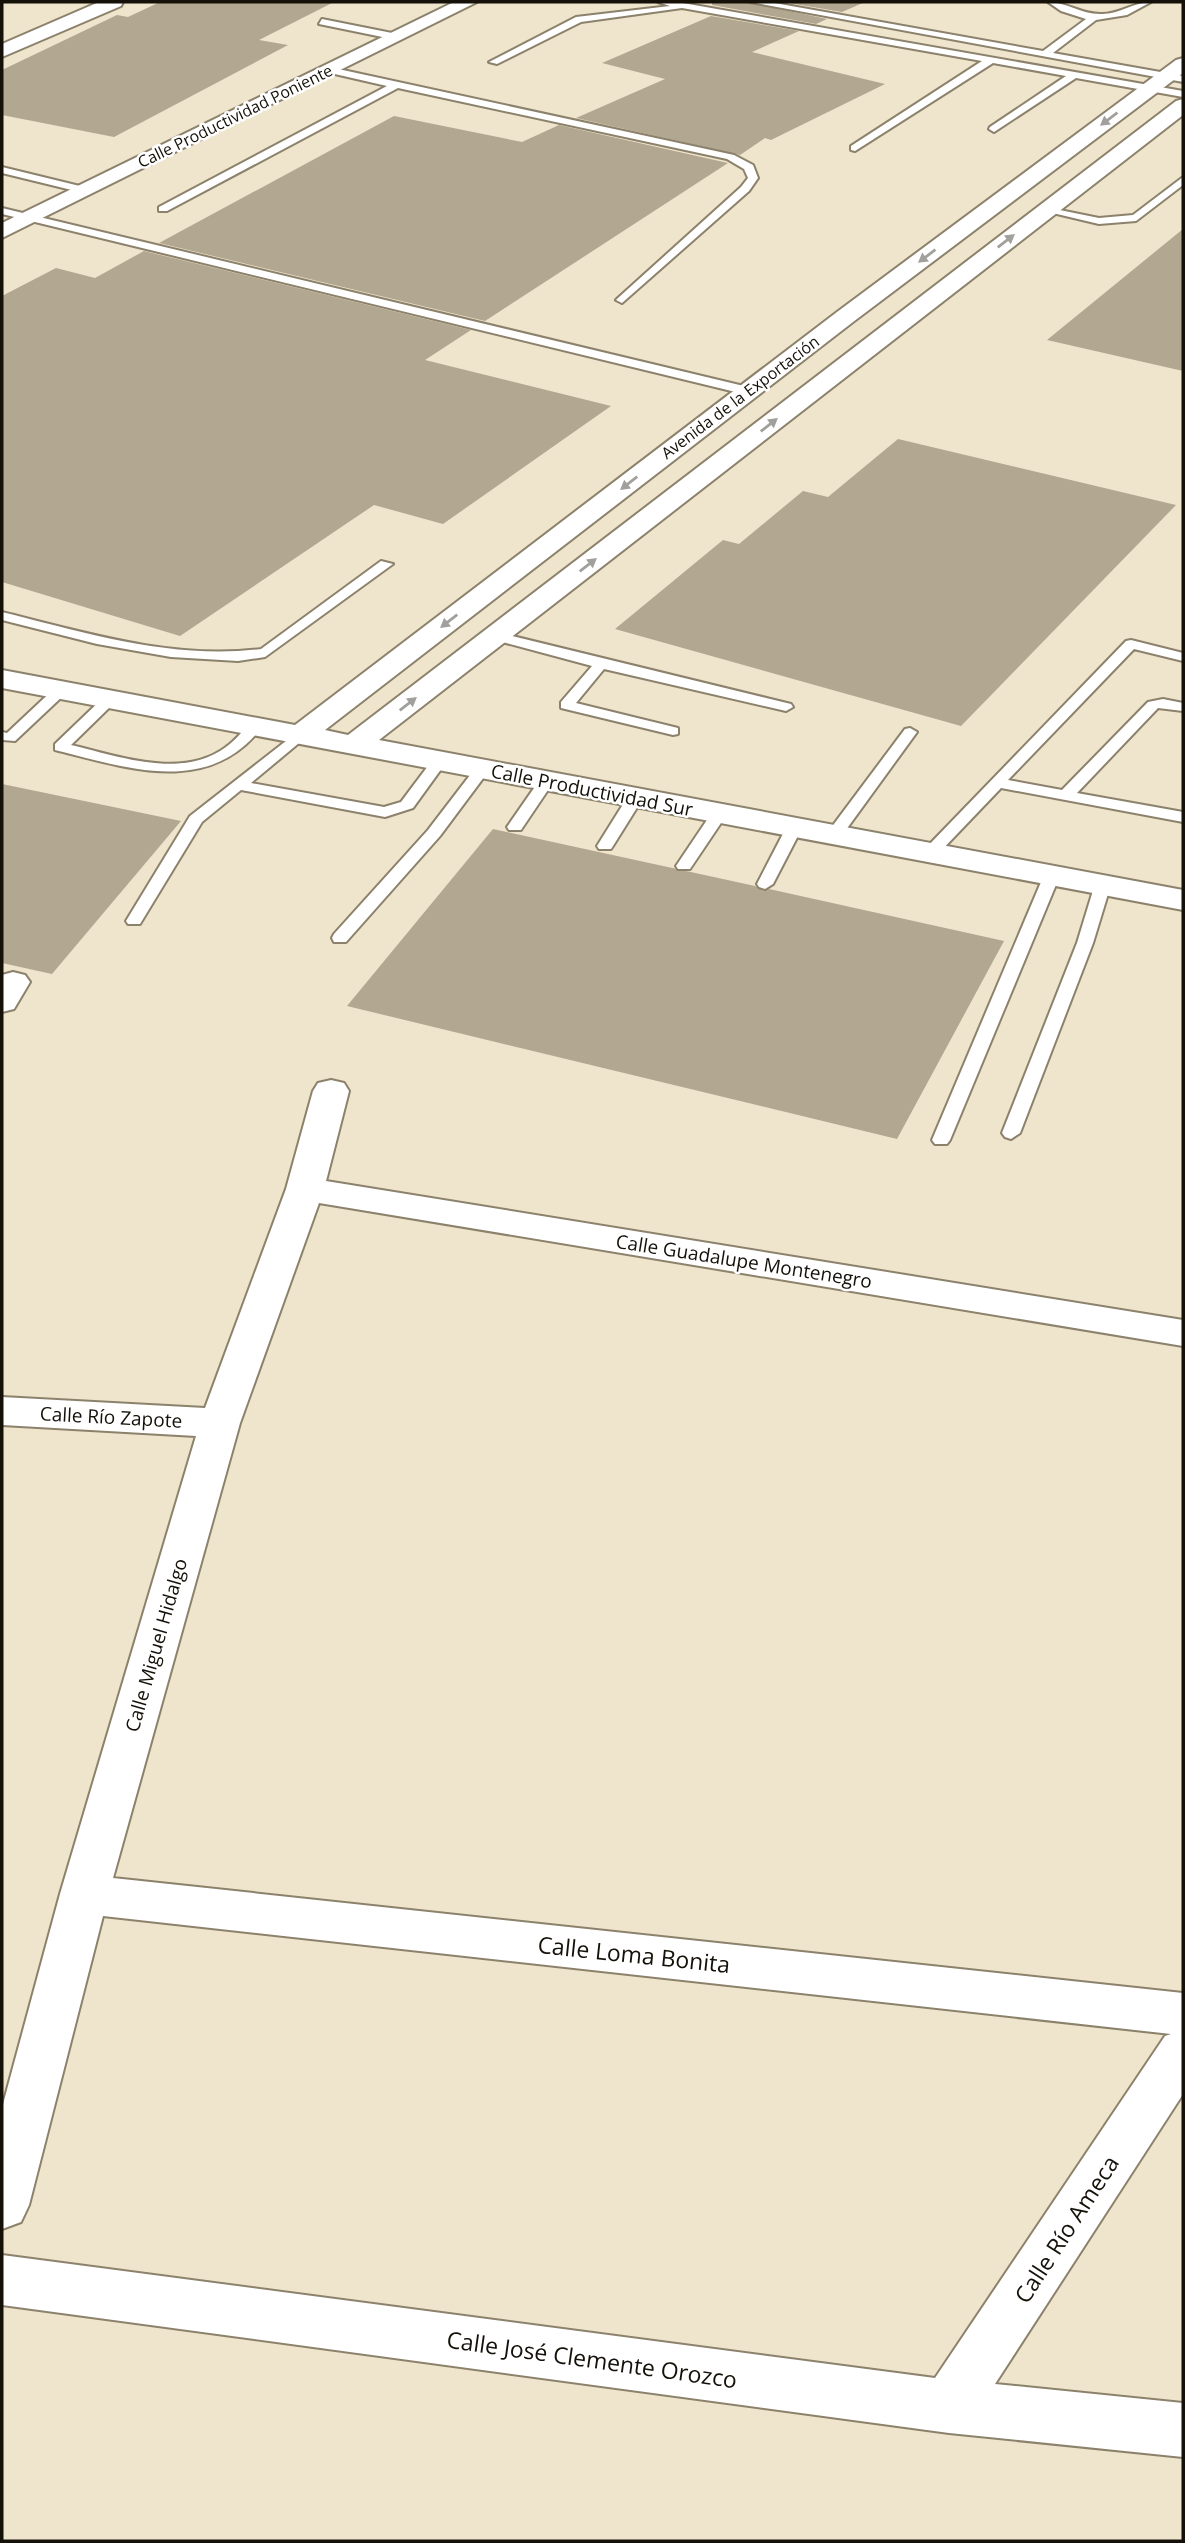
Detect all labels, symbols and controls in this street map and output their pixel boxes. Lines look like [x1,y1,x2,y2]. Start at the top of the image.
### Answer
street label: Calle Productividad Poniente [134,59,336,173]
one-way arrow [1100,112,1118,126]
one-way arrow [997,234,1015,248]
one-way arrow [918,248,936,262]
street label: Avenida de la Exportación [656,330,824,464]
one-way arrow [759,418,777,433]
one-way arrow [620,475,638,489]
one-way arrow [579,557,597,572]
one-way arrow [440,614,458,629]
one-way arrow [399,696,417,711]
street label: Calle Productividad Sur [489,758,695,822]
street label: Calle Guadalupe Montenegro [614,1228,874,1294]
street label: Calle Río Zapote [39,1400,183,1434]
street label: Calle Miguel Hidalgo [119,1555,193,1735]
street label: Calle Loma Bonita [536,1928,732,1980]
street label: Calle Río Ameca [1006,2149,1126,2309]
street label: Calle José Clemente Orozco [445,2323,739,2395]

